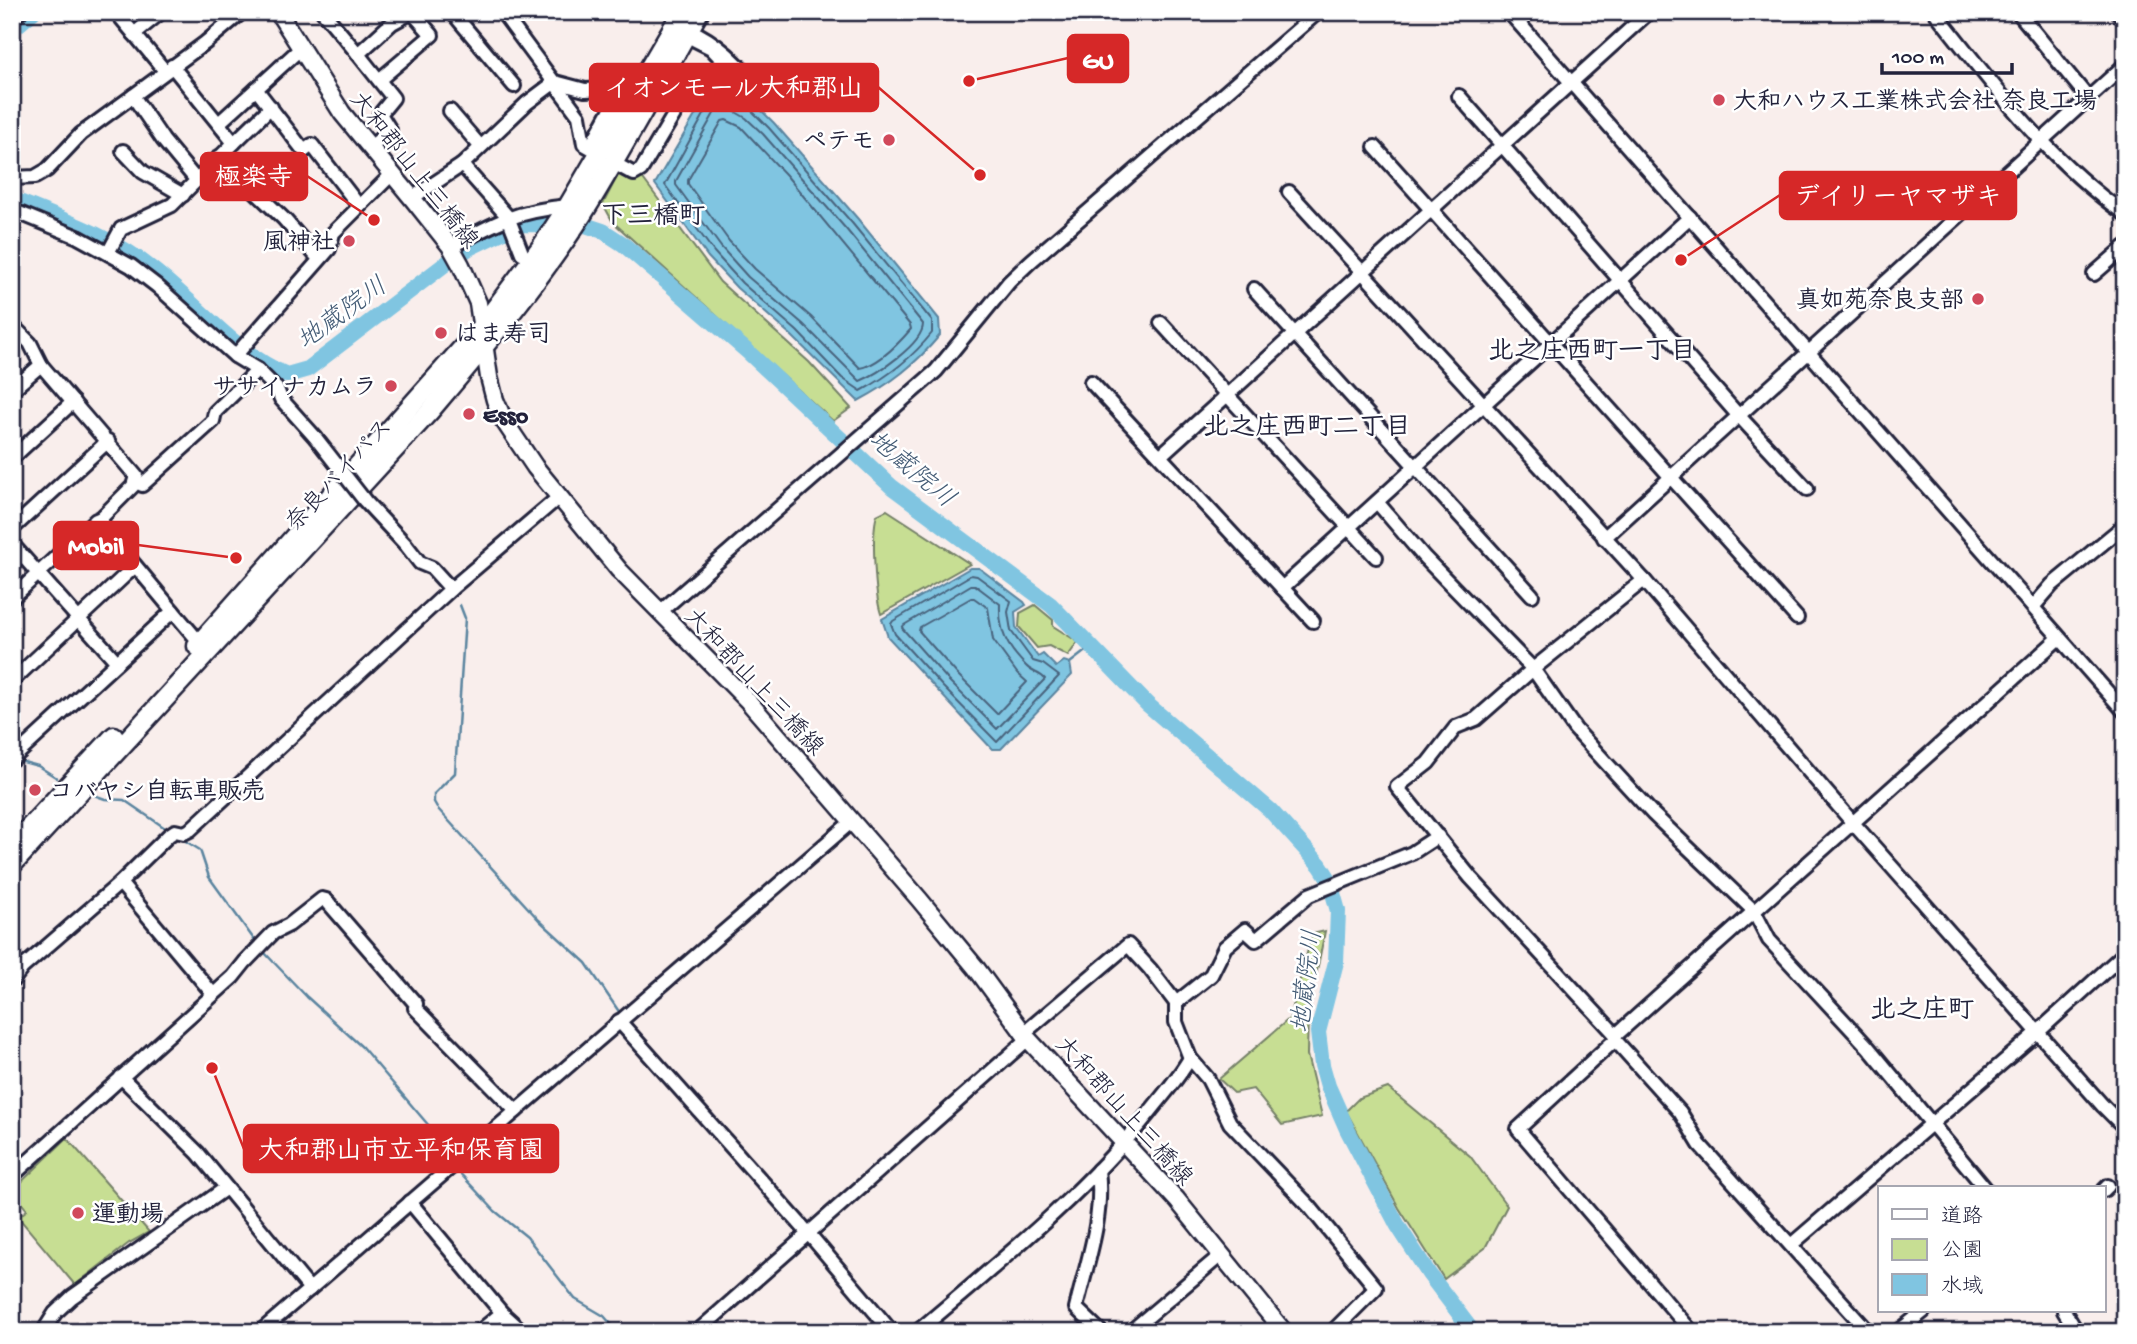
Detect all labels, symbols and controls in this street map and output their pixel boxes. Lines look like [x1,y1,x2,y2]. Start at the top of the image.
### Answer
scale bar [1882,32,2011,76]
callout: GU [1068,35,1128,82]
text: 100 m [1891,47,1944,72]
text: GU [1082,48,1114,79]
callout: イオンモール大和郡山 [590,64,878,111]
text: イオンモール大和郡山 [605,74,863,107]
street label: 大和郡山上三橋線 [342,86,484,256]
place label: 大和ハウス工業株式会社 奈良工場 [1733,88,2097,118]
marker: 大和ハウス工業株式会社 奈良工場 [1711,92,1727,108]
place label: ペテモ [803,129,875,158]
marker: ペテモ [881,132,897,148]
callout: 極楽寺 [201,153,307,200]
text: 極楽寺 [215,163,293,196]
callout: デイリーヤマザキ [1780,172,2016,219]
text: デイリーヤマザキ [1794,183,2002,215]
district label: 下三橋町 [601,202,705,234]
place label: 風神社 [263,229,335,259]
marker: 風神社 [341,233,357,249]
water label: 地蔵院川 [291,271,395,359]
place label: 真如苑奈良支部 [1796,287,1964,317]
marker: 真如苑奈良支部 [1970,291,1986,307]
place label: はま寿司 [455,321,551,351]
marker: はま寿司 [433,325,449,341]
district label: 北之庄西町一丁目 [1488,336,1696,369]
place label: ササイナカムラ [212,375,377,404]
marker: ササイナカムラ [383,378,399,394]
place label: Esso [483,403,529,432]
marker: Esso [461,406,477,422]
district label: 北之庄西町二丁目 [1203,412,1411,445]
street label: 奈良バイパス [280,413,400,539]
water label: 地蔵院川 [860,425,961,517]
callout: Mobil [54,522,138,569]
text: Mobil [68,534,125,565]
street label: 大和郡山上三橋線 [676,603,829,763]
place label: コバヤシ自転車販売 [49,778,265,808]
marker: コバヤシ自転車販売 [27,782,43,798]
water label: 地蔵院川 [1286,928,1331,1035]
district label: 北之庄町 [1870,995,1974,1028]
street label: 大和郡山上三橋線 [1047,1031,1198,1193]
callout: 大和郡山市立平和保育園 [244,1125,558,1172]
text: 大和郡山市立平和保育園 [258,1136,544,1169]
legend [1878,1186,2106,1312]
place label: 運動場 [92,1201,164,1231]
marker: 運動場 [70,1205,86,1221]
text: 道路 [1941,1205,1983,1231]
text: 公園 [1941,1240,1983,1265]
text: 水域 [1941,1275,1983,1301]

